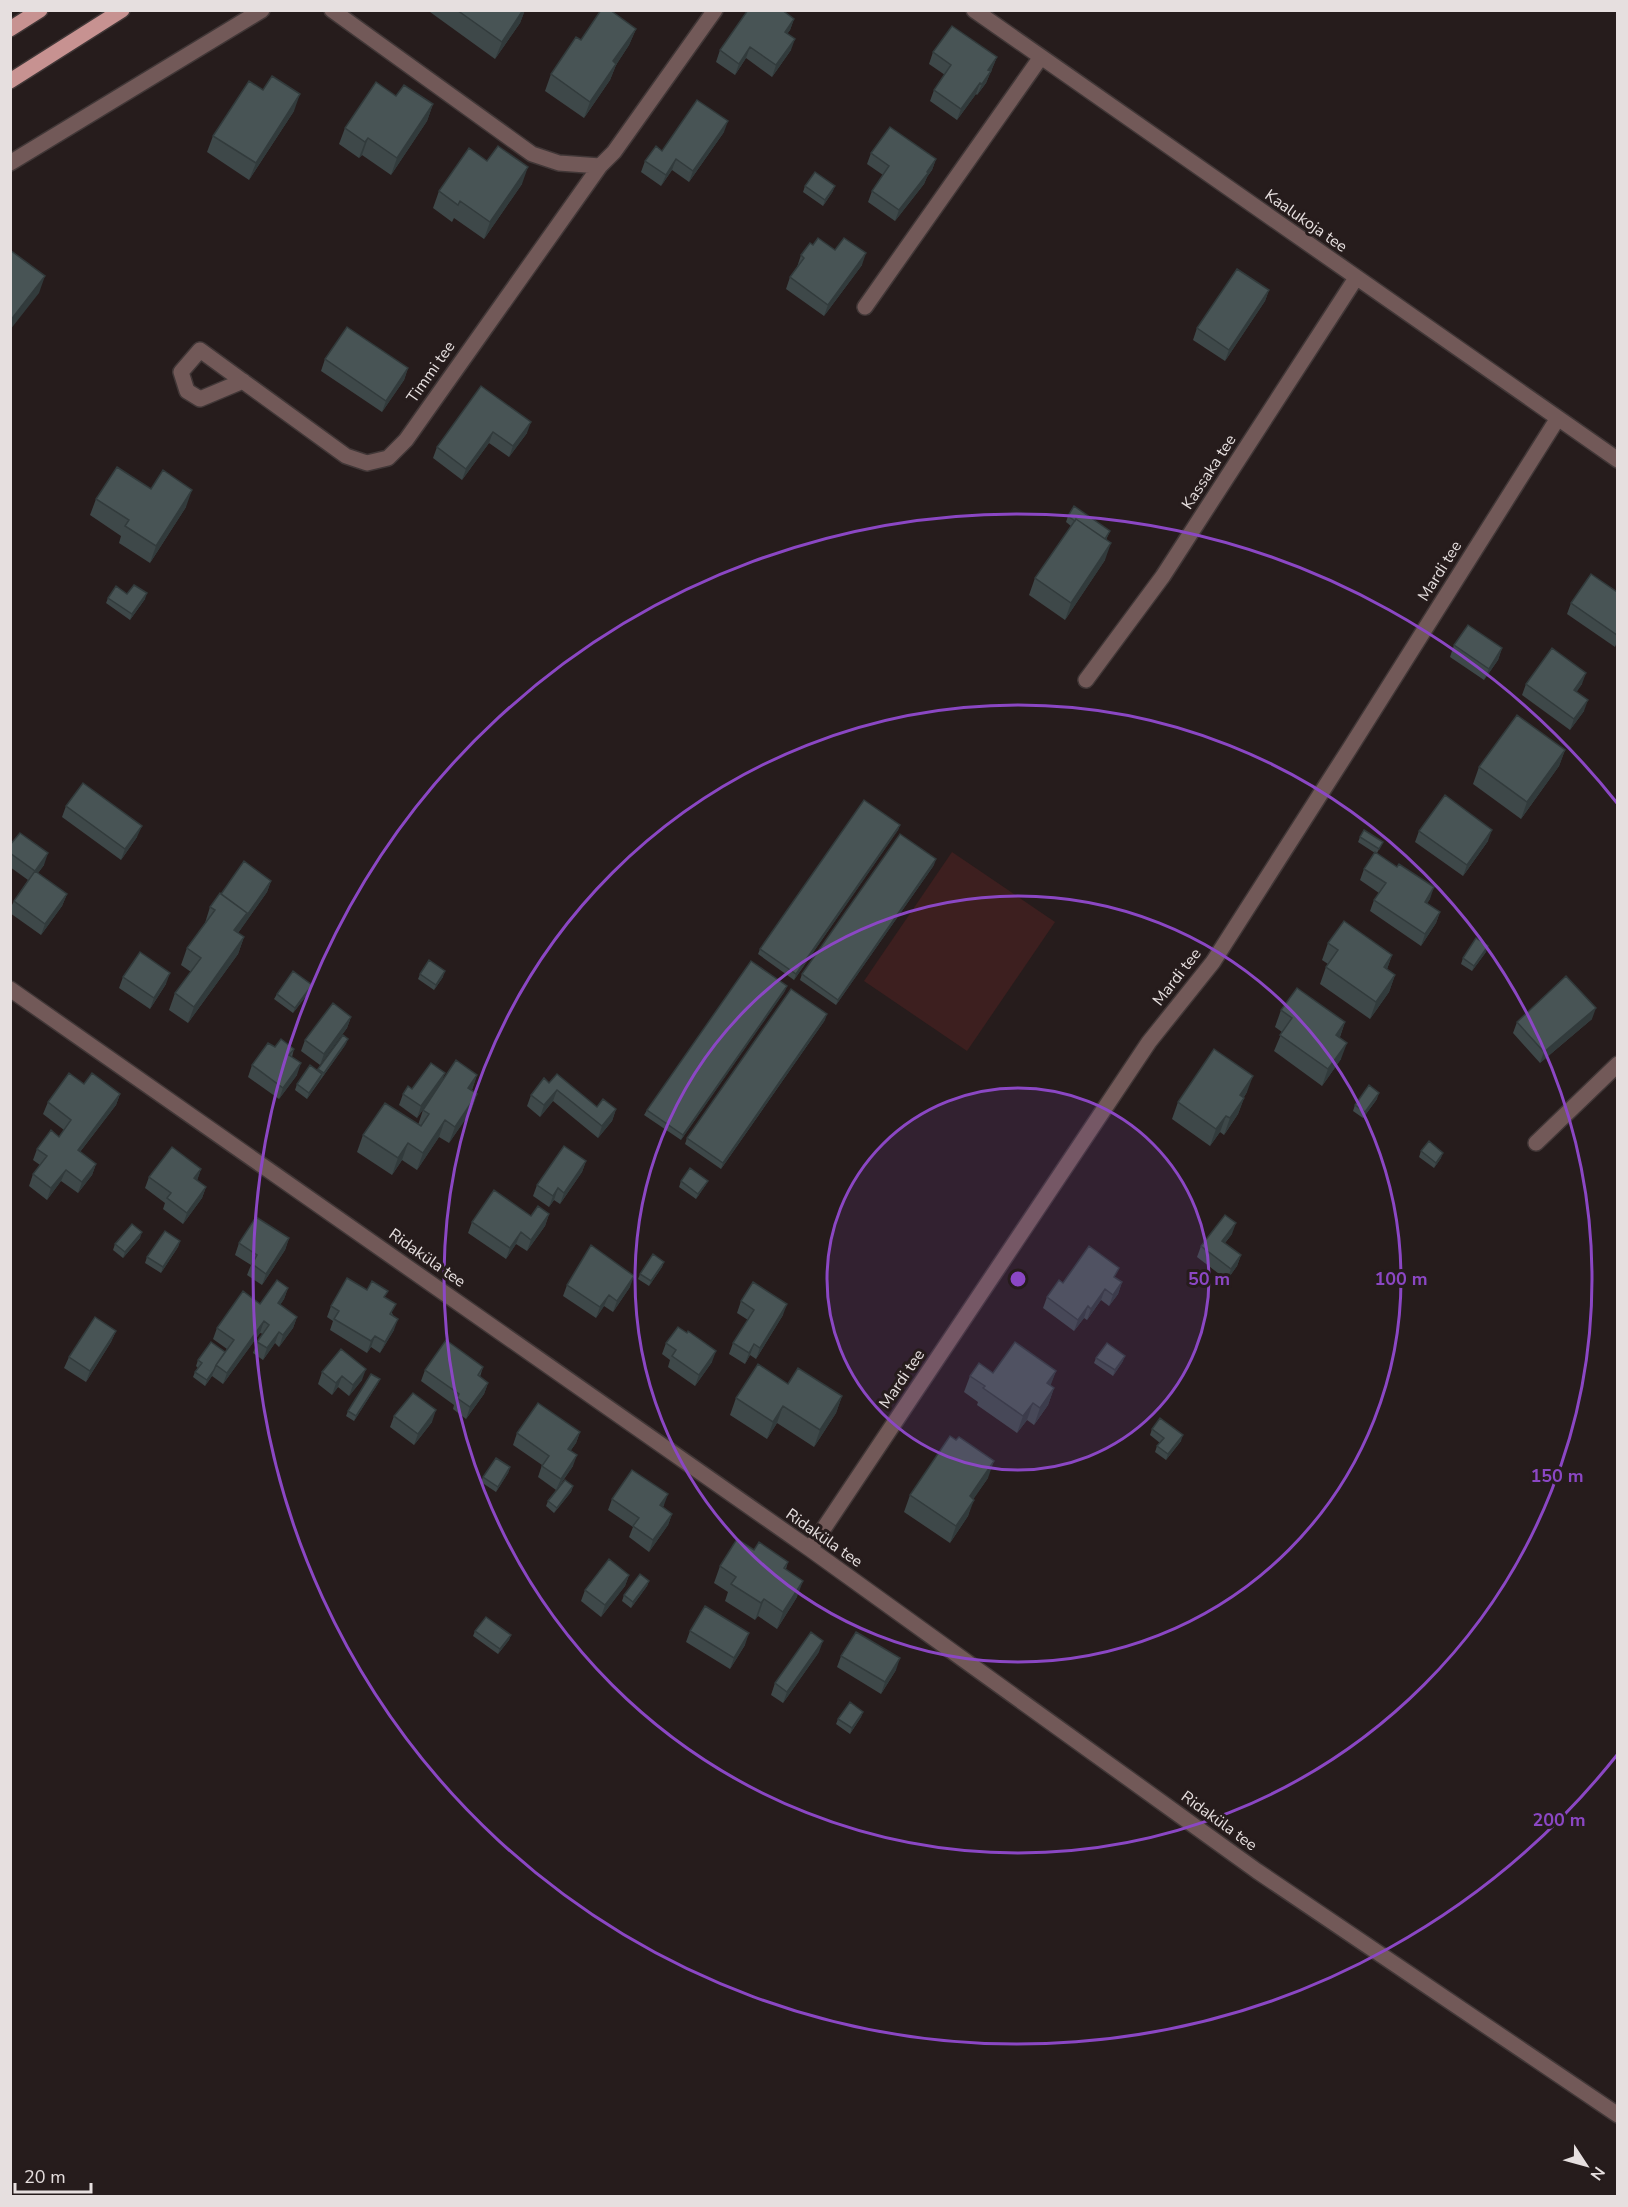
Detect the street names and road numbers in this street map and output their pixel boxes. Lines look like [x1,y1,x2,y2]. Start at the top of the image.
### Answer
street label: Kaalukoja tee [1260,184,1352,258]
street label: Timmi tee [402,337,460,407]
street label: Kassaka tee [1177,430,1241,514]
street label: Mardi tee [1413,537,1467,605]
street label: Mardi tee [1148,944,1206,1010]
street label: Ridaküla tee [384,1223,470,1293]
street label: Mardi tee [874,1345,930,1413]
street label: Ridaküla tee [781,1503,867,1573]
street label: Ridaküla tee [1177,1786,1261,1856]

